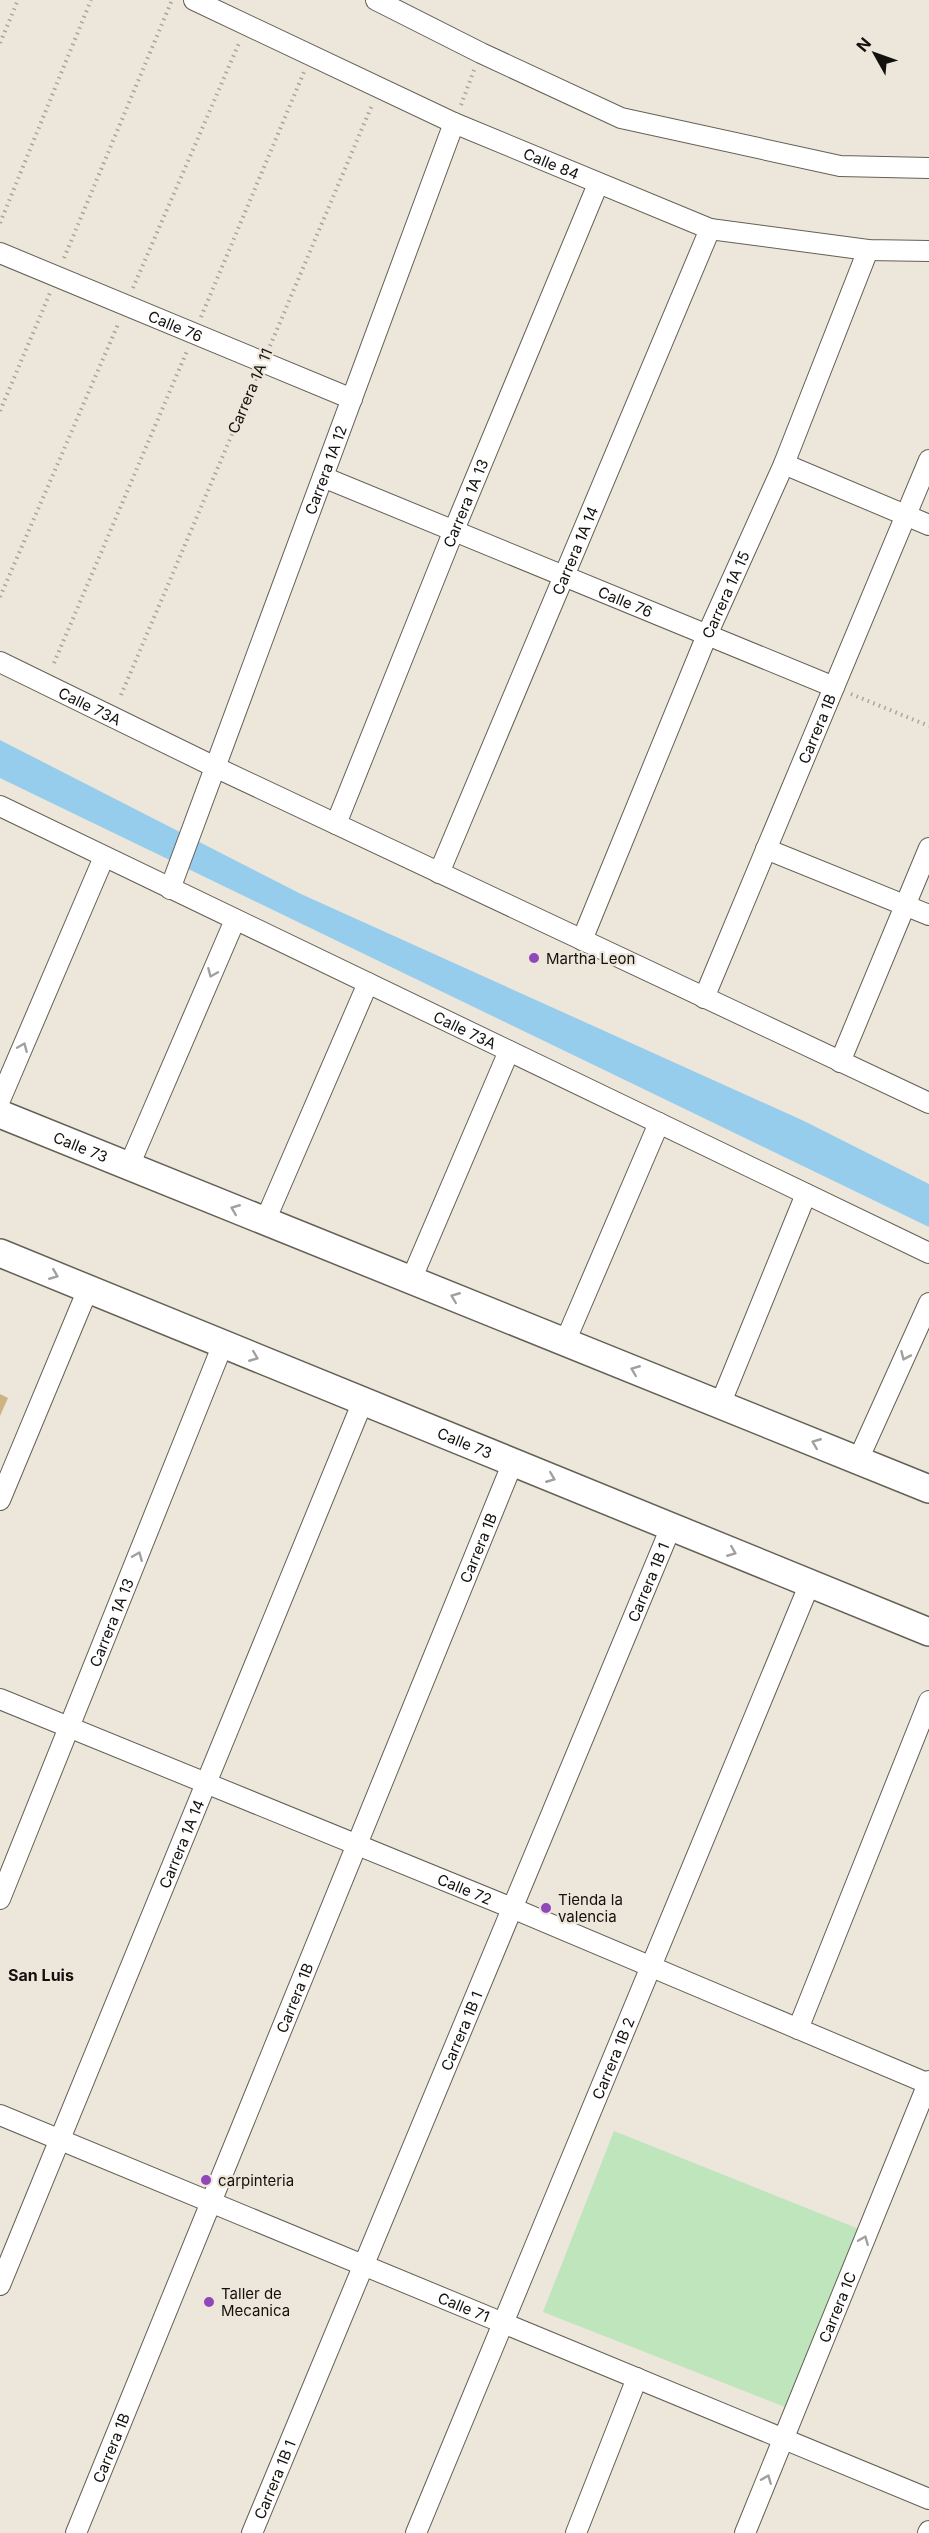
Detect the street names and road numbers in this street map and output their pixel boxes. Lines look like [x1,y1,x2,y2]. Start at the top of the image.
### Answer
street label: Calle 84 [521,143,582,183]
street label: Calle 76 [145,306,206,346]
street label: Carrera 1A 11 [224,346,276,436]
street label: Carrera 1A 12 [300,423,351,517]
street label: Carrera 1A 13 [439,456,492,550]
street label: Carrera 1A 14 [548,503,602,598]
street label: Carrera 1A 15 [697,548,753,641]
street label: Calle 76 [595,582,656,621]
street label: Calle 73A [55,683,124,729]
street label: Carrera 1B [794,691,840,766]
street label: Calle 73A [430,1007,500,1053]
street label: Calle 73 [51,1127,111,1166]
street label: Calle 73 [435,1423,495,1462]
street label: Carrera 1B [455,1510,501,1586]
street label: Carrera 1B 1 [623,1540,673,1625]
street label: Carrera 1A 13 [85,1575,137,1670]
street label: Carrera 1A 14 [154,1797,208,1891]
street label: Calle 72 [435,1869,495,1908]
street label: Carrera 1B [272,1960,317,2036]
street label: Carrera 1B 1 [436,1988,486,2073]
street label: Carrera 1B 2 [587,2014,638,2102]
street label: Carrera 1C [814,2269,860,2345]
street label: Calle 71 [435,2288,493,2326]
street label: Carrera 1B [88,2410,133,2486]
street label: Carrera 1B 1 [249,2437,299,2522]

